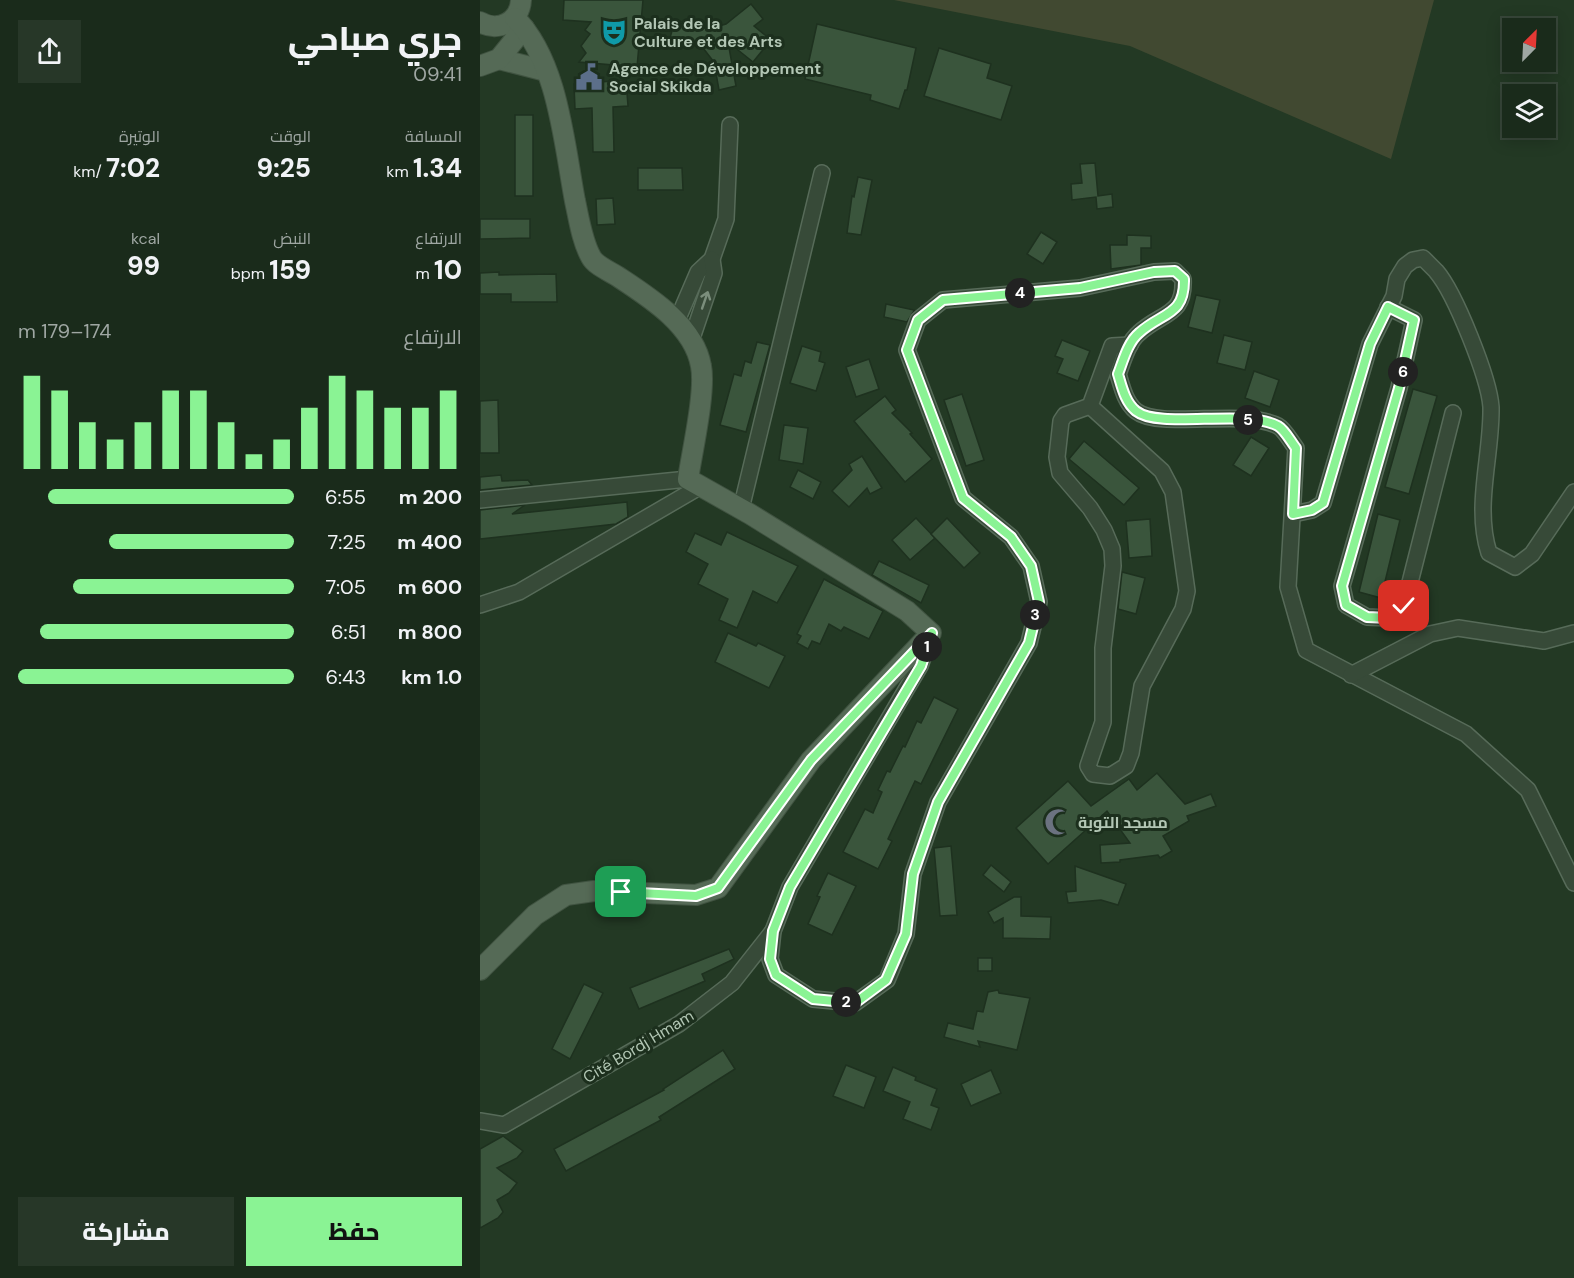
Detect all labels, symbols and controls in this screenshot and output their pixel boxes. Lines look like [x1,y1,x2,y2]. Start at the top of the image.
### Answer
place label: Palais de la Culture et des Arts [634,13,782,52]
text: جري صباحي [288,17,462,60]
theatre icon: Palais de la Culture et des Arts [599,17,629,47]
north arrow [1502,18,1556,72]
map controls [1502,18,1556,138]
button: share [18,20,81,83]
place label: Agence de Développement Social Skikda [609,58,821,97]
text: 09:41 [413,61,462,87]
public building icon: Agence de Développement Social Skikda [574,62,604,92]
button: layers [1502,84,1556,138]
text: الوتيرة [119,126,160,147]
text: الوقت [270,126,311,147]
text: المسافة [405,126,462,147]
text: 7:02 [106,151,160,185]
text: 9:25 [257,151,311,185]
text: 1.34 [413,151,462,185]
text: /km [73,161,106,182]
text: km [386,161,413,182]
text: kcal [131,228,160,249]
text: النبض [273,228,311,249]
text: الارتفاع [415,228,462,249]
text: 99 [127,249,160,283]
text: 159 [269,253,311,287]
text: 10 [434,253,462,287]
text: bpm [231,263,269,284]
text: m [416,263,434,284]
pin: 4 [1005,278,1035,308]
text: 4 [1015,282,1025,303]
one-way arrow [700,291,711,310]
text: 174–179 m [18,318,111,344]
text: الارتفاع [403,324,462,350]
pin: 6 [1388,357,1418,387]
text: 6 [1398,361,1408,382]
pin: 5 [1233,405,1263,435]
text: 5 [1243,409,1253,430]
text: 6:55 [325,484,366,510]
text: 200 m [399,484,462,510]
text: 7:25 [328,529,366,555]
text: 400 m [397,529,462,555]
text: 7:05 [325,574,366,600]
text: 600 m [398,574,462,600]
pin [1378,580,1429,631]
icon: check [1387,589,1420,622]
pin: 3 [1020,600,1050,630]
text: 3 [1030,604,1040,625]
text: 6:51 [331,619,366,645]
text: 800 m [398,619,462,645]
pin: 1 [912,632,942,662]
text: 1 [924,636,930,657]
text: 6:43 [325,664,366,690]
text: 1.0 km [401,664,462,690]
mosque icon: مسجد التوبة [1043,807,1073,837]
place label: مسجد التوبة [1078,812,1168,833]
pin [595,866,646,917]
icon: arrive [604,875,637,908]
pin: 2 [831,987,861,1017]
text: 2 [841,991,851,1012]
street label: Cité Bordj Hmam [579,1005,698,1088]
button: مشاركة [18,1197,234,1266]
button: حفظ [246,1197,462,1266]

